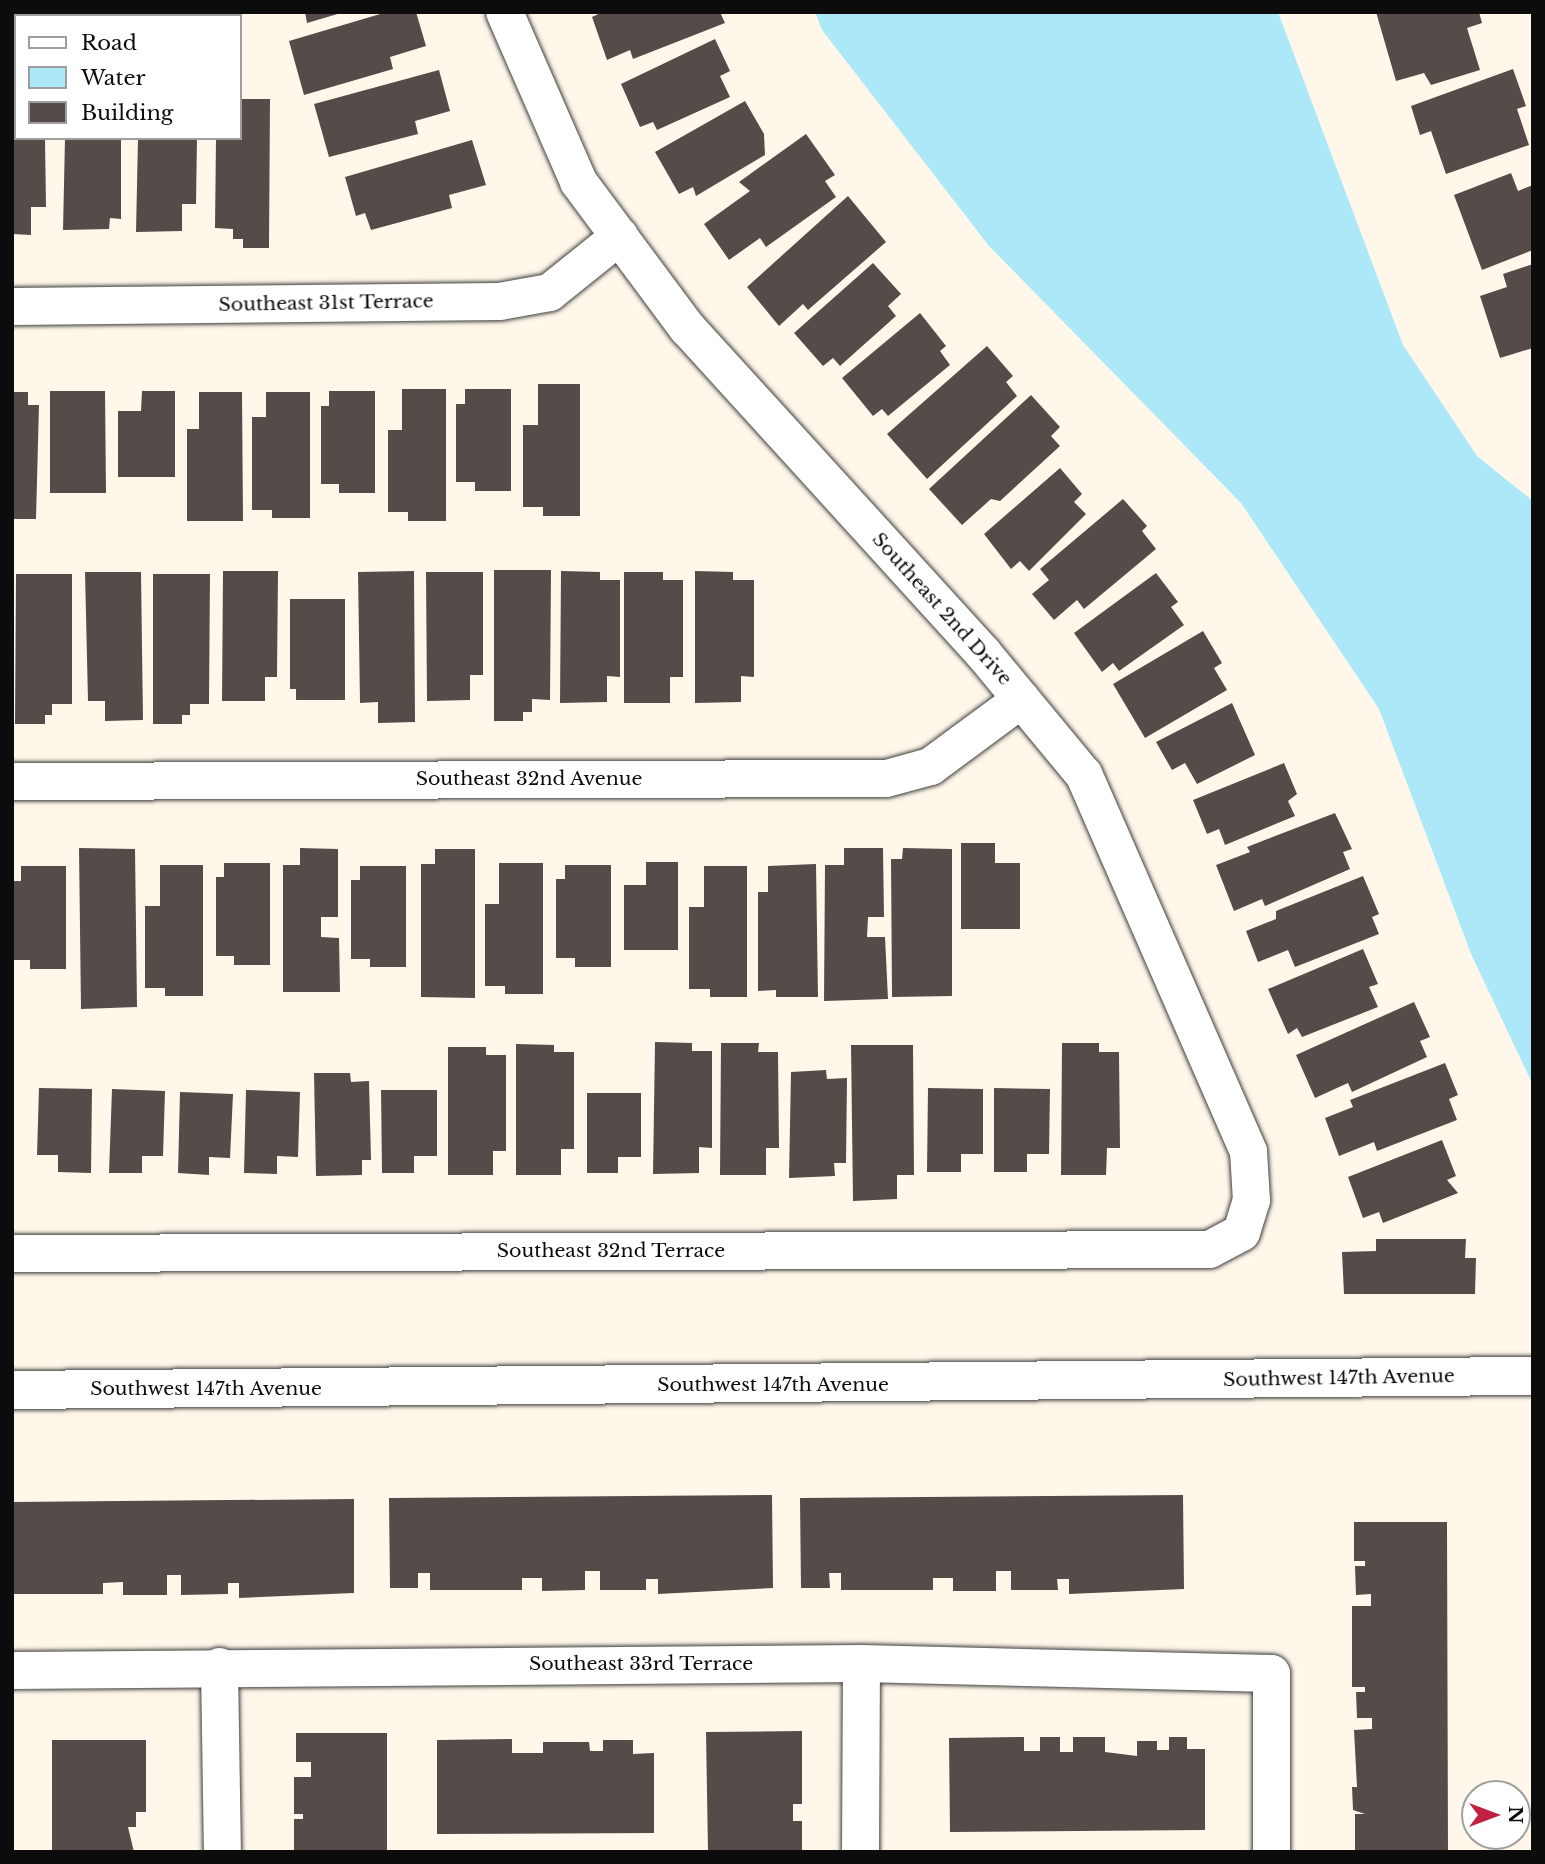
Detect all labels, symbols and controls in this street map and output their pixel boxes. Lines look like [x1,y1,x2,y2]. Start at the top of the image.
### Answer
legend [14,14,242,140]
text: Road [81,30,137,56]
text: Water [81,65,145,91]
text: Building [81,100,173,126]
street label: Southeast 31st Terrace [218,290,434,316]
street label: Southeast 2nd Drive [867,528,1017,690]
street label: Southeast 32nd Avenue [415,768,643,790]
street label: Southeast 32nd Terrace [497,1240,725,1262]
street label: Southwest 147th Avenue [1223,1365,1455,1391]
street label: Southwest 147th Avenue [657,1374,889,1396]
street label: Southwest 147th Avenue [90,1378,322,1400]
street label: Southeast 33rd Terrace [529,1653,753,1675]
north arrow [1461,1780,1531,1850]
text: N [1504,1806,1527,1824]

